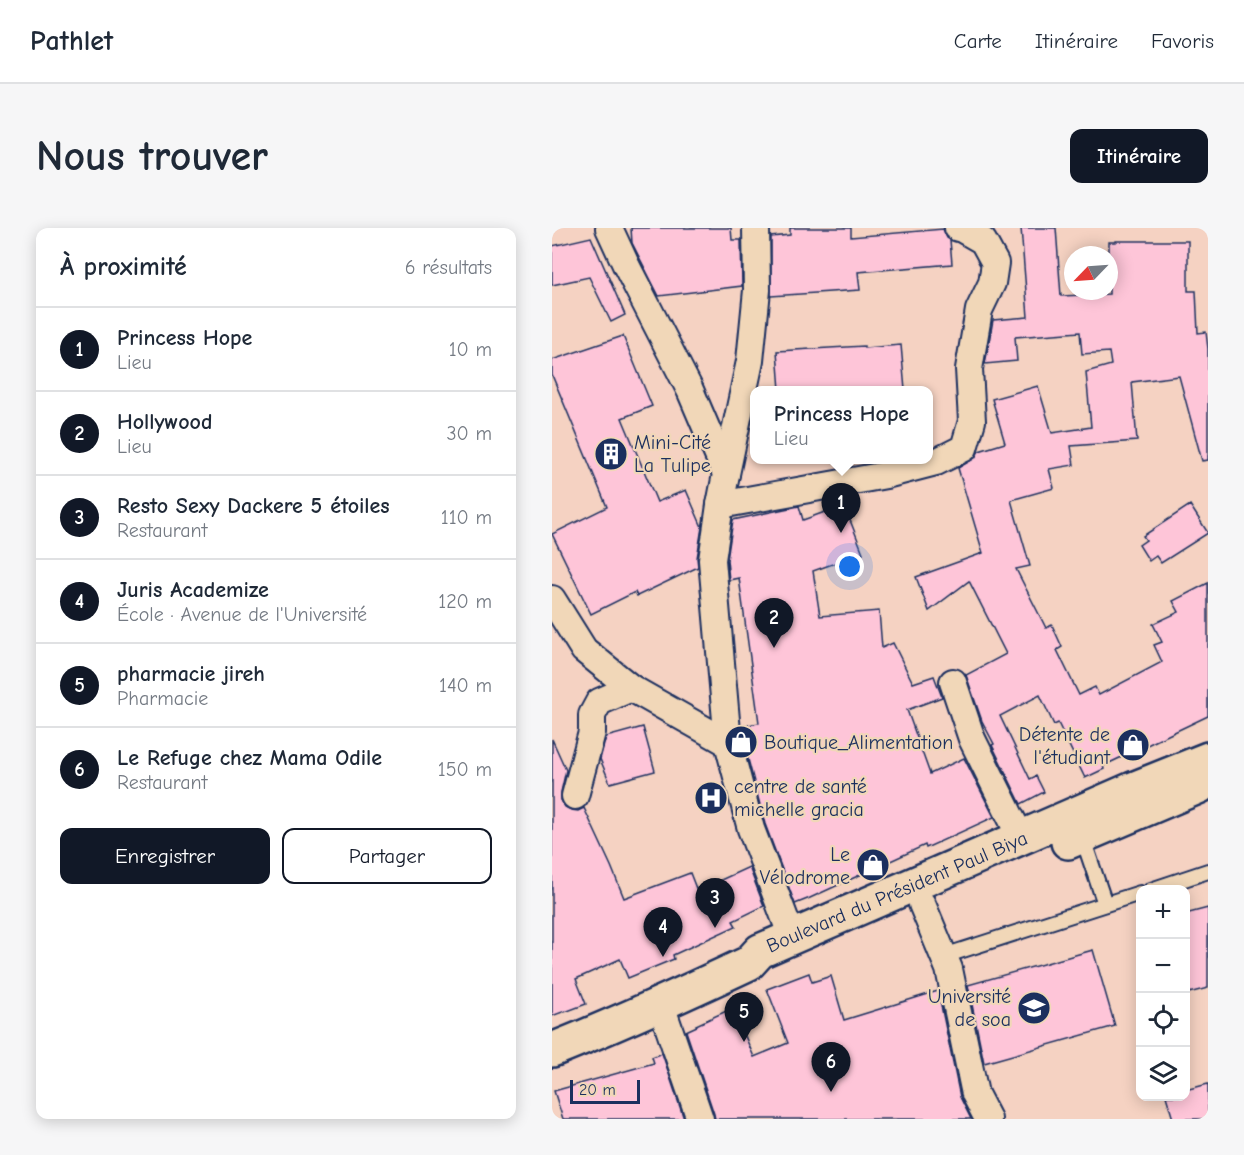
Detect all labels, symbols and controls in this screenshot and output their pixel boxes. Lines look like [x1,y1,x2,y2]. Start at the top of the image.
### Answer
text: Pathlet [30,25,113,57]
text: Carte [954,29,1002,53]
text: Itinéraire [1035,29,1118,53]
text: Favoris [1151,29,1214,53]
button: Itinéraire [1070,129,1208,183]
text: Nous trouver [36,132,268,181]
north arrow [1064,246,1118,300]
text: À proximité [60,252,187,282]
text: 6 résultats [405,256,492,279]
text: Princess Hope [117,325,252,351]
text: 1 [76,338,83,361]
text: 10 m [449,338,492,361]
text: Lieu [117,351,152,374]
popup [750,386,933,464]
text: Princess Hope [774,401,909,427]
text: Hollywood [117,409,212,435]
text: 2 [75,422,84,445]
text: 30 m [446,422,492,445]
text: Lieu [774,427,809,450]
place label: Mini-Cité La Tulipe [634,431,711,477]
text: Lieu [117,435,152,458]
building icon: Mini-Cité La Tulipe [593,436,629,472]
pin: 1 [822,484,860,533]
text: Resto Sexy Dackere 5 étoiles [117,493,390,519]
text: 3 [75,506,84,529]
text: 110 m [441,506,492,529]
text: Restaurant [117,519,207,542]
your location [835,552,864,581]
text: Juris Academize [117,577,269,603]
text: 4 [75,590,84,613]
text: 120 m [438,590,492,613]
pin: 2 [754,598,794,648]
text: École · Avenue de l'Université [117,603,367,626]
text: pharmacie jireh [117,661,265,687]
text: 5 [74,674,85,697]
text: 140 m [439,674,492,697]
text: Pharmacie [117,687,208,710]
place label: Détente de l'étudiant [1019,723,1111,769]
shop icon: Boutique_Alimentation [723,724,759,760]
shop icon: Détente de l'étudiant [1115,727,1151,763]
place label: Boutique_Alimentation [764,731,953,754]
text: Le Refuge chez Mama Odile [117,745,382,771]
text: 6 [74,758,85,781]
text: 150 m [438,758,492,781]
text: Restaurant [117,771,207,794]
place label: centre de santé michelle gracia [734,775,867,821]
hospital icon: centre de santé michelle gracia [693,780,729,816]
street label: Boulevard du Président Paul Biya [763,826,1031,958]
button: Enregistrer [60,828,270,884]
button: Partager [282,828,492,884]
place label: Le Vélodrome [760,843,850,889]
shop icon: Le Vélodrome [855,847,891,883]
pin: 3 [696,878,734,928]
map controls [1136,885,1190,1101]
button: + [1136,885,1190,939]
pin: 4 [644,908,682,957]
button: − [1136,939,1190,993]
place label: Université de soa [928,985,1011,1031]
school or university icon: Université de soa [1016,990,1052,1026]
pin: 5 [724,992,764,1042]
button: locate [1136,993,1190,1047]
pin: 6 [812,1042,850,1092]
button: layers [1136,1047,1190,1101]
scale bar [570,1077,640,1104]
text: 20 m [579,1081,616,1099]

